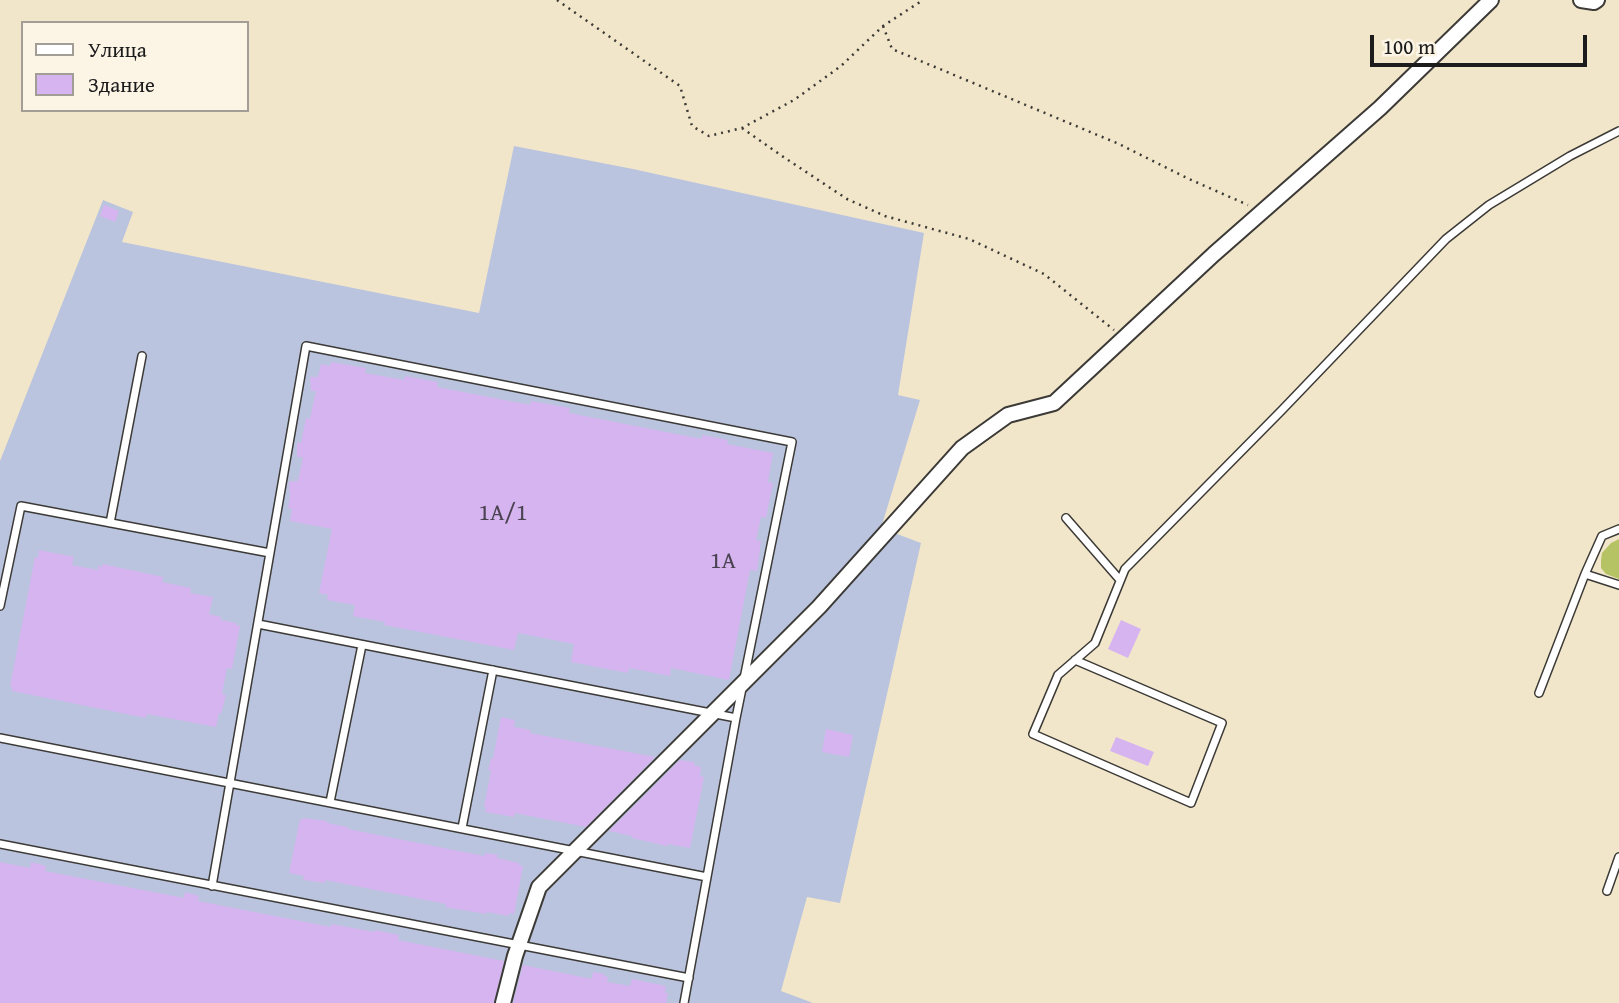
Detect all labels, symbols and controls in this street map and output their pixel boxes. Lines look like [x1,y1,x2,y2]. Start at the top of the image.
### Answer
legend [21,21,248,112]
scale bar [1374,21,1591,65]
text: 100 m [1383,31,1435,62]
text: Улица [88,34,147,65]
text: Здание [88,69,155,100]
house number: 1А/1 [479,500,527,528]
house number: 1А [710,548,736,576]

